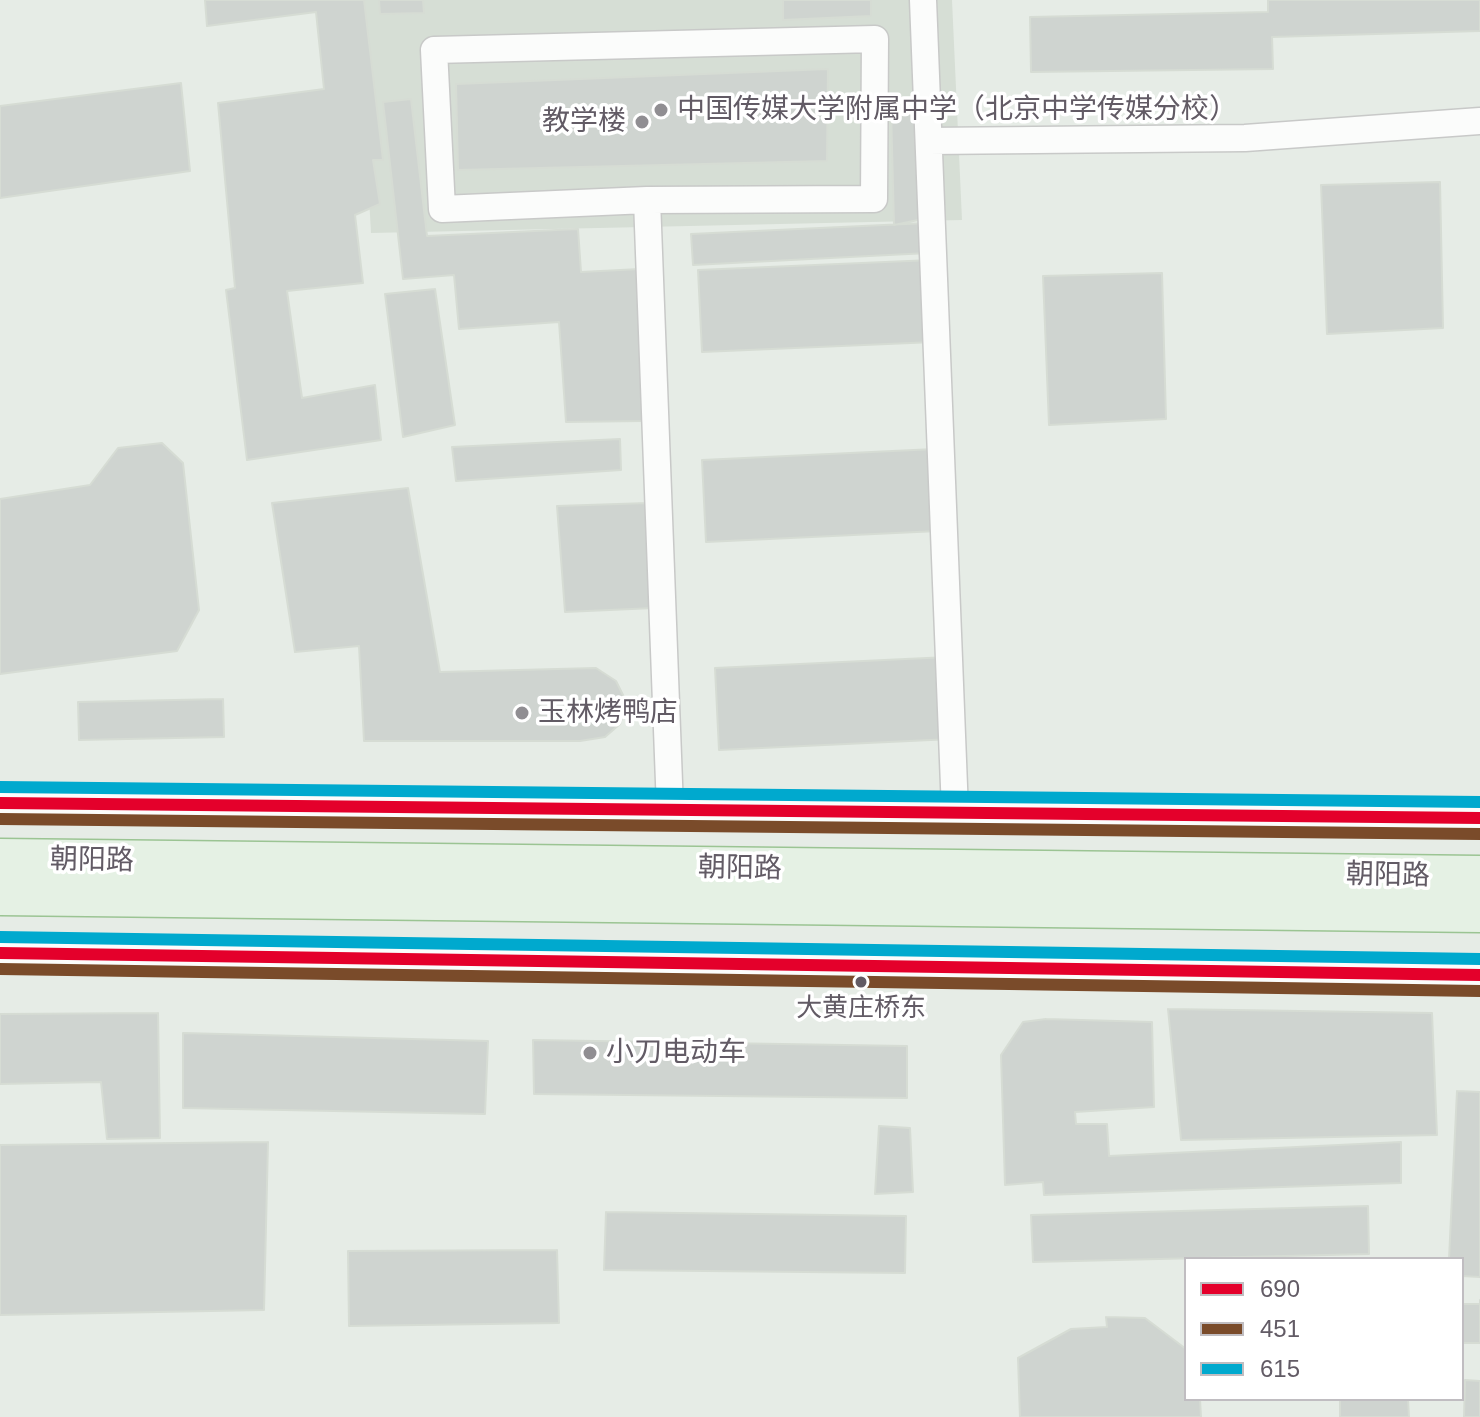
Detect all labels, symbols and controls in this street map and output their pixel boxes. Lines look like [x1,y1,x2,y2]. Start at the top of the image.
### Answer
place label: 中国传媒大学附属中学（北京中学传媒分校） [677,93,1237,127]
marker: 中国传媒大学附属中学（北京中学传媒分校） [652,101,670,119]
place label: 教学楼 [542,105,626,139]
marker: 教学楼 [633,113,651,131]
place label: 玉林烤鸭店 [538,696,678,730]
marker: 玉林烤鸭店 [513,704,531,722]
street label: 朝阳路 [50,843,134,879]
street label: 朝阳路 [698,851,782,887]
street label: 朝阳路 [1346,858,1430,894]
marker: 大黄庄桥东 [853,974,869,990]
place label: 大黄庄桥东 [796,993,926,1025]
place label: 小刀电动车 [606,1036,746,1070]
marker: 小刀电动车 [581,1044,599,1062]
legend [1184,1257,1464,1401]
text: 690 [1260,1275,1300,1302]
text: 451 [1260,1315,1300,1342]
text: 615 [1260,1355,1300,1382]

